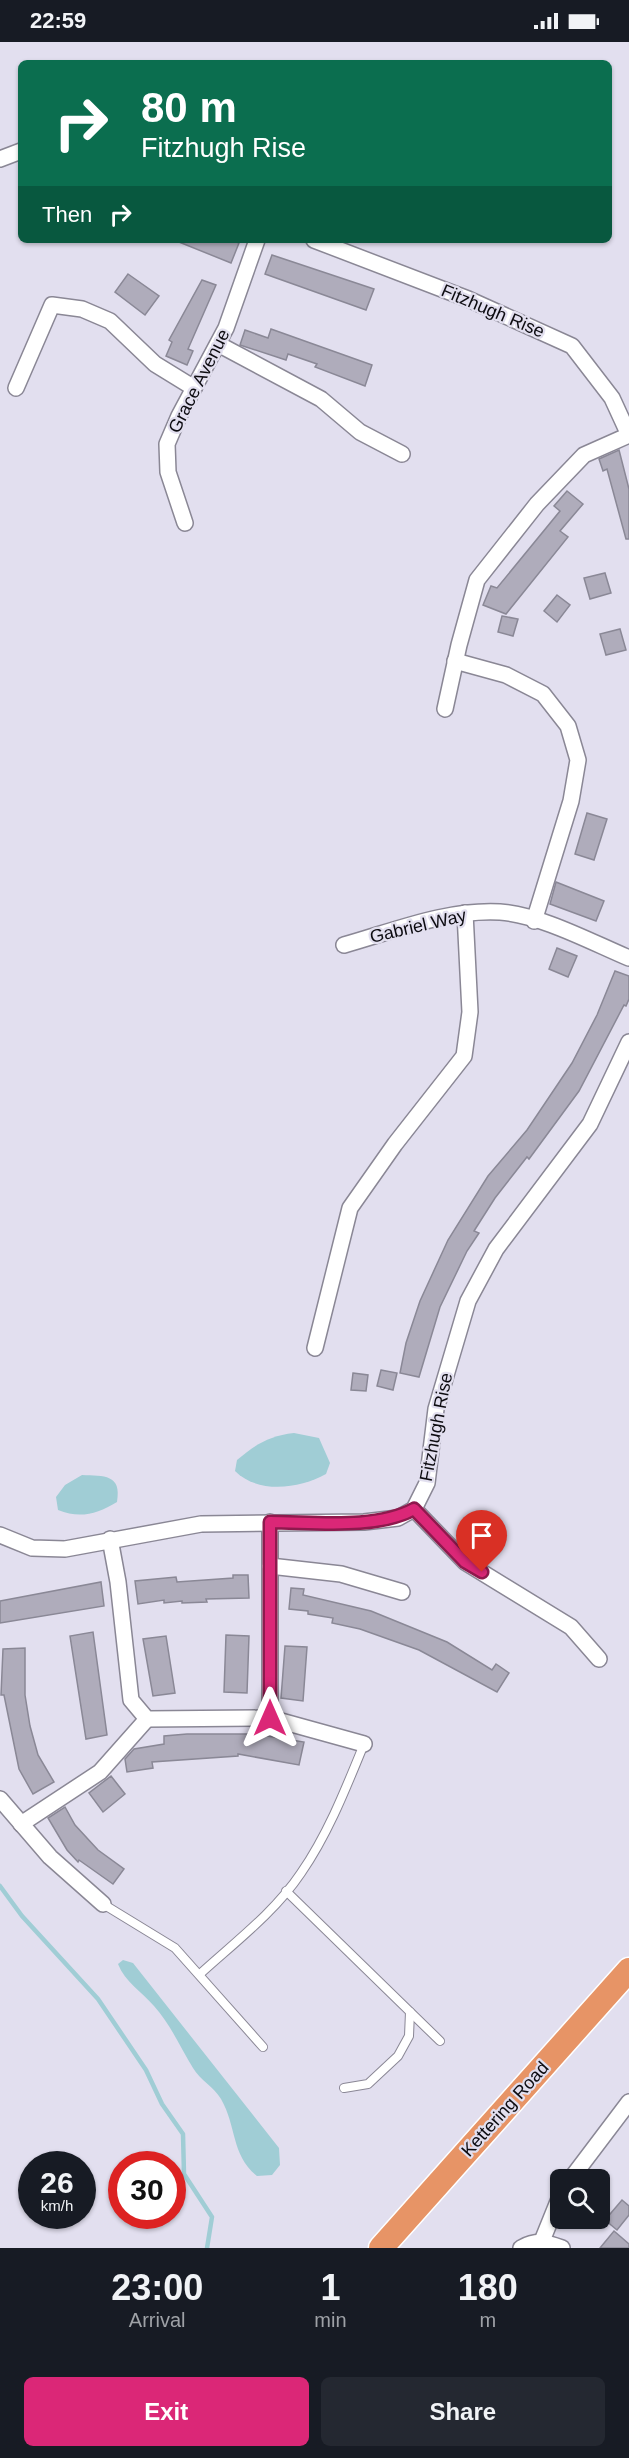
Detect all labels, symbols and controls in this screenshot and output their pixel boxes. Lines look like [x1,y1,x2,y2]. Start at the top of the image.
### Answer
text: 22:59 [30,8,86,33]
icon: right [42,84,120,162]
text: 80 m [141,84,237,131]
text: Fitzhugh Rise [141,133,306,163]
icon: right [104,198,137,231]
text: Then [42,202,92,227]
street label: Fitzhugh Rise [438,280,548,342]
street label: Grace Avenue [164,326,234,436]
street label: Gabriel Way [368,905,468,947]
street label: Fitzhugh Rise [416,1371,456,1483]
pin [456,1510,507,1572]
icon: arrive [465,1519,498,1552]
position arrow [238,1686,302,1750]
street label: Kettering Road [457,2058,553,2160]
speed limit sign: 30 [108,2151,186,2229]
text: 26 [40,2166,74,2199]
map controls [550,2169,610,2229]
button: search [550,2169,610,2229]
text: km/h [41,2197,73,2214]
text: 23:00 [111,2267,203,2308]
text: 1 [320,2267,340,2308]
text: 180 [458,2267,518,2308]
text: Arrival [129,2309,186,2331]
text: min [314,2309,347,2331]
text: m [479,2309,496,2331]
button: Exit [24,2377,309,2446]
button: Share [321,2377,605,2446]

